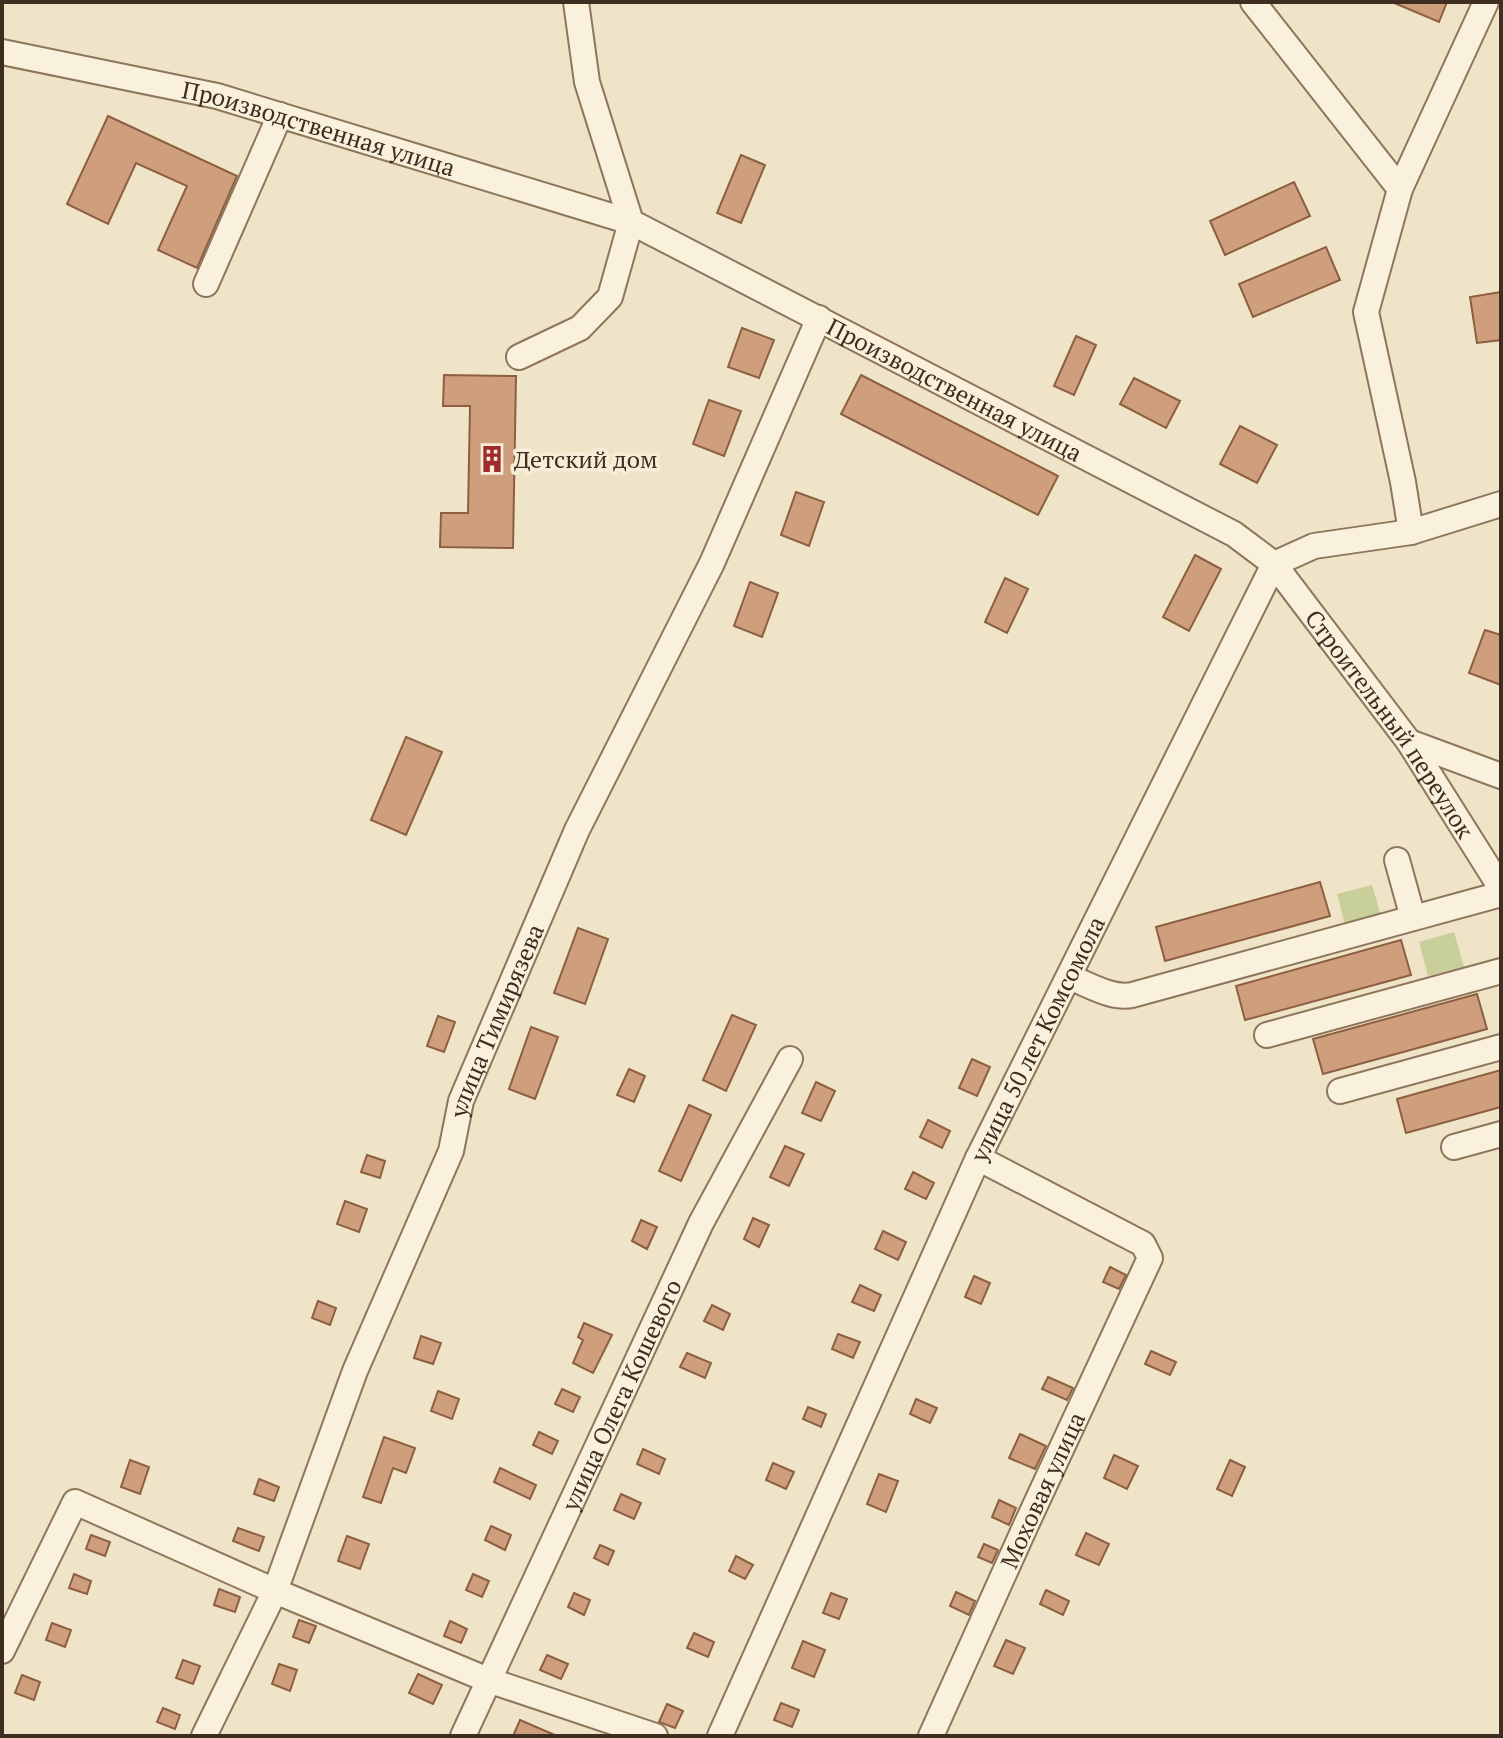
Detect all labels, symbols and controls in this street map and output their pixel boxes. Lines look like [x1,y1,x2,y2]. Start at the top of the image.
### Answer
street label: Производственная улица [179,73,459,184]
street label: Производственная улица [822,310,1088,469]
place label: Детский дом [514,443,658,475]
building icon: Детский дом [477,444,507,474]
street label: Строительный переулок [1298,603,1482,844]
street label: улица 50 лет Комсомола [962,911,1112,1168]
street label: улица Тимирязева [442,919,551,1121]
street label: улица Олега Кошевого [553,1274,689,1517]
street label: Моховая улица [993,1407,1092,1573]

